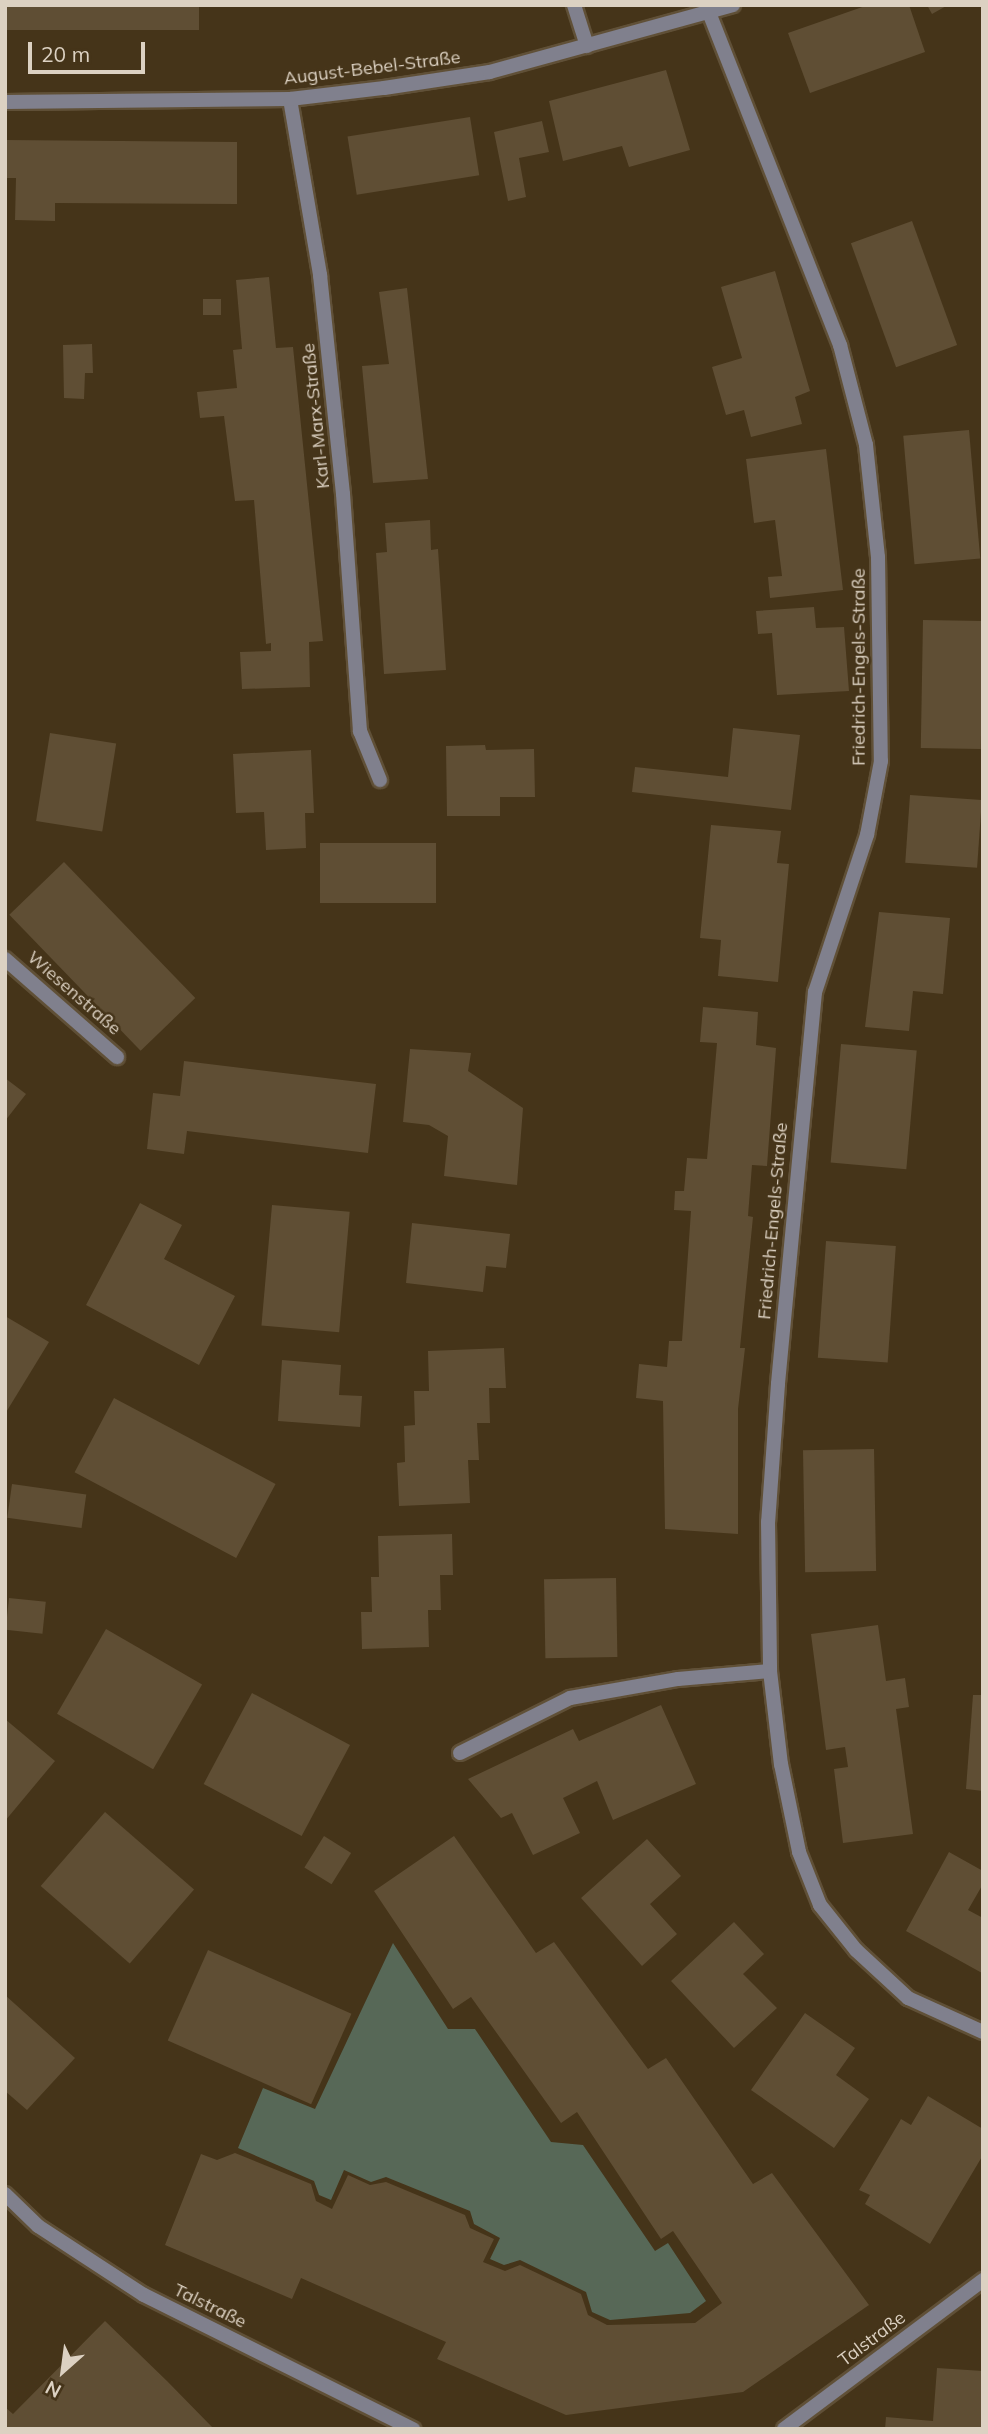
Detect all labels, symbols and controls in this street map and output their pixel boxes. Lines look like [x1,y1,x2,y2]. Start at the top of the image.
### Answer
scale bar [32,28,149,72]
text: 20 m [41,41,90,67]
street label: August-Bebel-Straße [282,46,462,90]
street label: Karl-Marx-Straße [298,342,334,490]
street label: Friedrich-Engels-Straße [848,568,870,766]
street label: Wiesenstraße [23,946,125,1040]
street label: Friedrich-Engels-Straße [754,1122,792,1320]
street label: Talstraße [170,2279,250,2333]
street label: Talstraße [834,2307,910,2371]
north arrow [28,2336,98,2406]
text: N [41,2376,65,2404]

